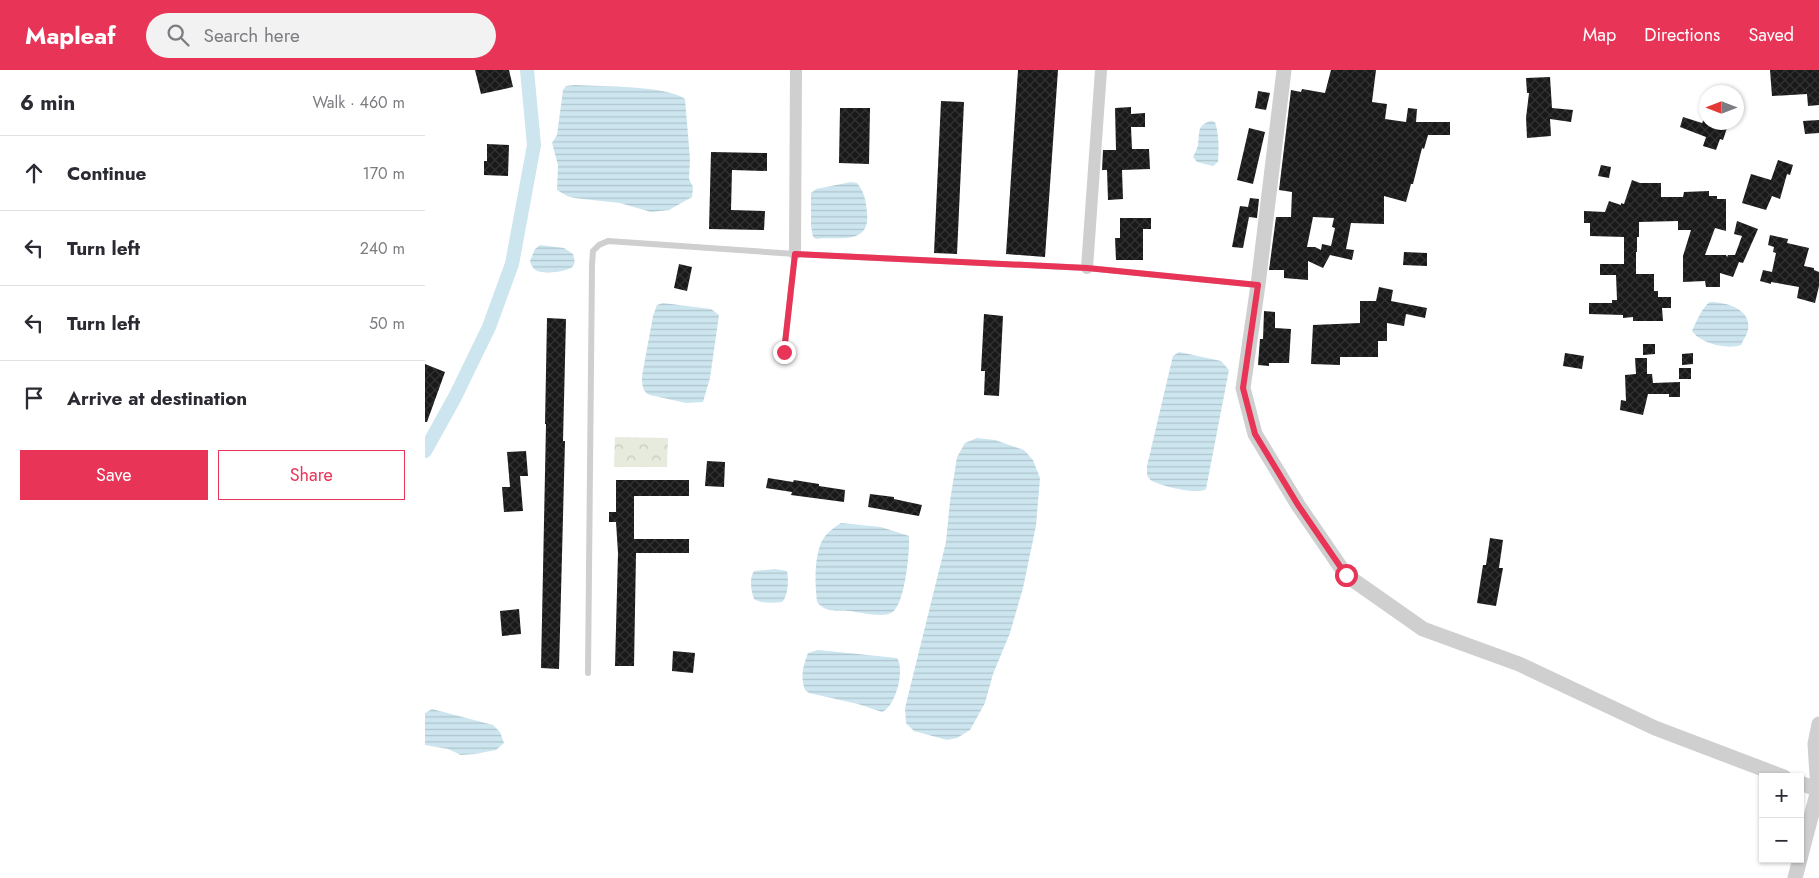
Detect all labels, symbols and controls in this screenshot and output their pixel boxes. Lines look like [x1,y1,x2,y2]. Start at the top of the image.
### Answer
search box [146,13,496,58]
text: Mapleaf [25,18,116,53]
icon: search [164,21,192,49]
text: Search here [204,22,300,49]
text: Map [1583,22,1616,48]
text: Directions [1644,22,1720,48]
text: Saved [1748,22,1794,48]
north arrow [1699,85,1744,130]
text: 6 min [20,88,75,118]
text: Walk · 460 m [313,91,405,114]
icon: ahead [20,159,48,187]
text: Continue [67,160,146,187]
text: 170 m [363,162,405,185]
icon: left [20,234,48,262]
text: Turn left [67,235,140,262]
text: 240 m [360,237,405,260]
icon: left [20,309,48,337]
text: Turn left [67,310,140,337]
text: 50 m [369,312,405,335]
route end [773,341,796,364]
icon: arrive [20,384,48,412]
text: Arrive at destination [67,385,247,412]
button: Save [20,450,208,500]
button: Share [218,450,405,500]
route start [1335,564,1358,587]
map controls [1759,773,1804,863]
button: + [1759,773,1804,818]
button: − [1759,818,1804,863]

